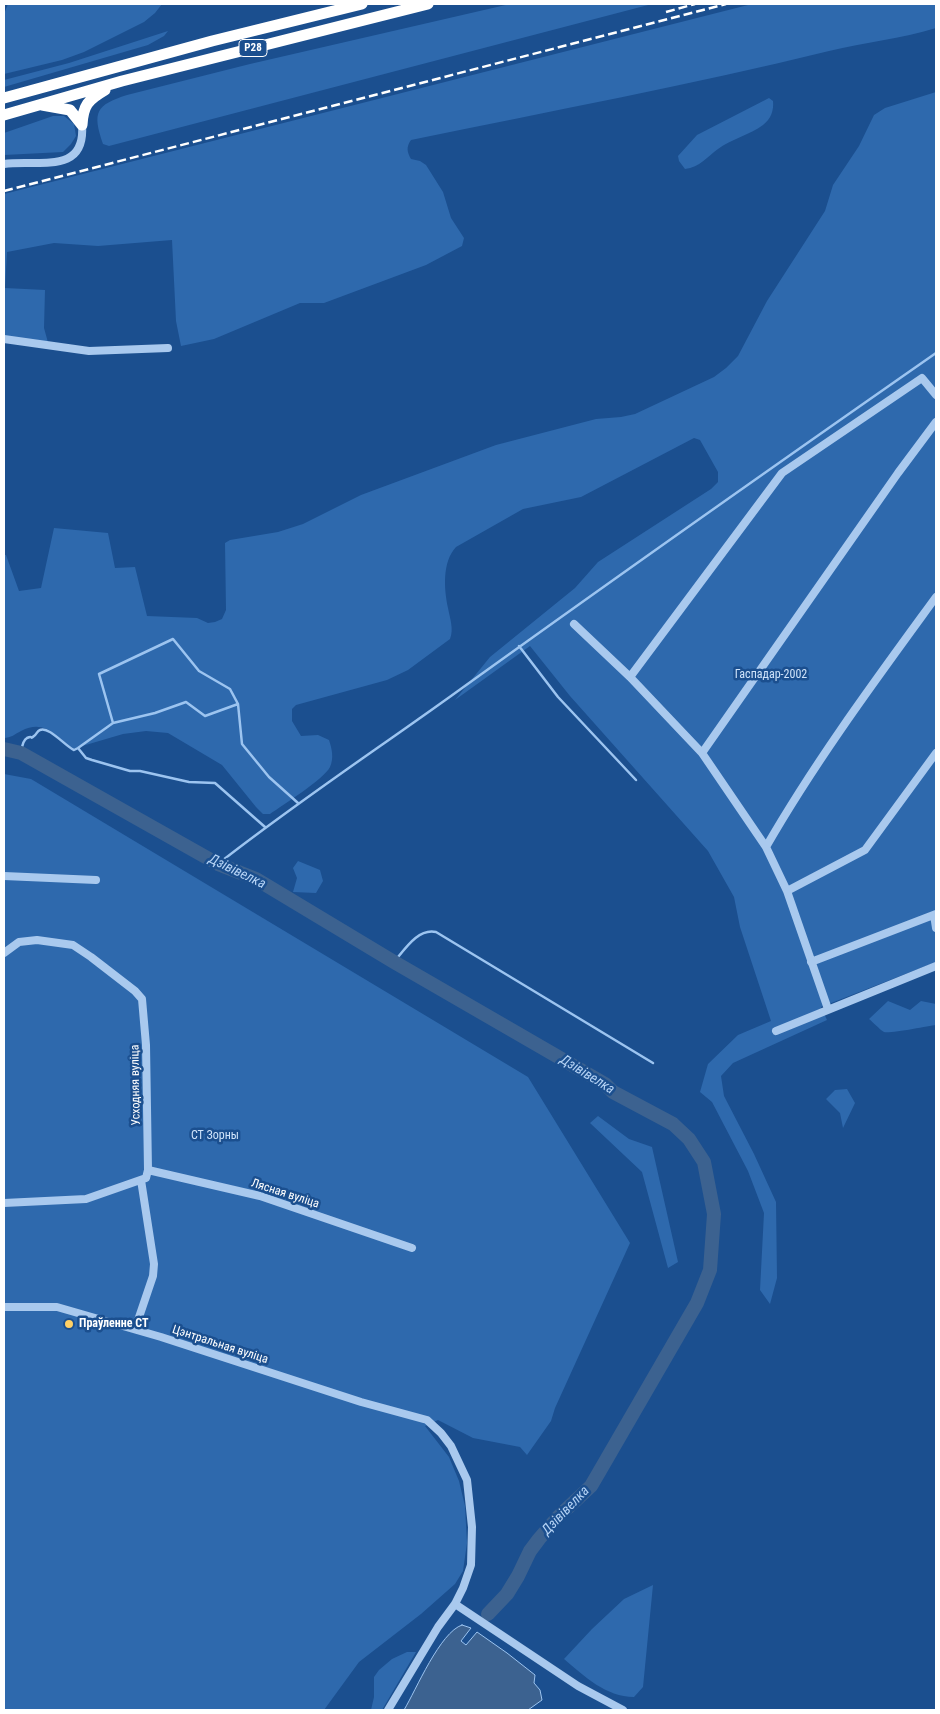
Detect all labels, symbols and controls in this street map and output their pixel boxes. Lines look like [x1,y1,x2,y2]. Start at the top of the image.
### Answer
road number: Р28 [239,40,267,56]
park label: Гаспадар-2002 [735,668,807,682]
water label: Дзівівелка [206,851,268,893]
street label: Усходняя вуліца [128,1044,144,1126]
water label: Дзівівелка [557,1052,617,1098]
park label: СТ Зорны [191,1129,239,1143]
street label: Лясная вуліца [249,1176,321,1212]
place label: Праўленне СТ [79,1317,148,1331]
marker: Праўленне СТ [63,1318,75,1330]
street label: Цэнтральная вуліца [170,1323,270,1367]
water label: Дзівівелка [539,1483,593,1539]

